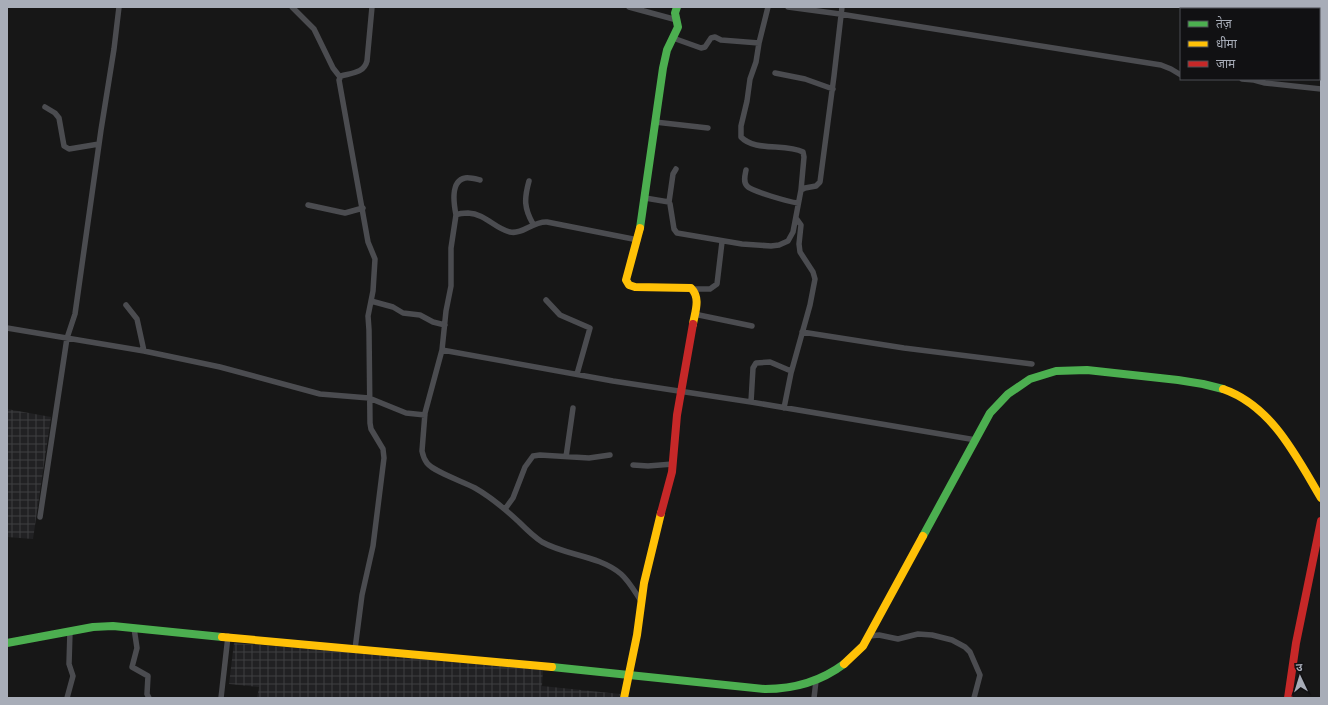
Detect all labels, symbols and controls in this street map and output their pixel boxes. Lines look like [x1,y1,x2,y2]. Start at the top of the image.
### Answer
legend [1180,8,1320,80]
text: तेज़ [1216,16,1233,31]
text: धीमा [1216,36,1238,51]
text: जाम [1216,57,1236,71]
north arrow [1280,657,1320,697]
text: उ [1296,661,1304,674]

